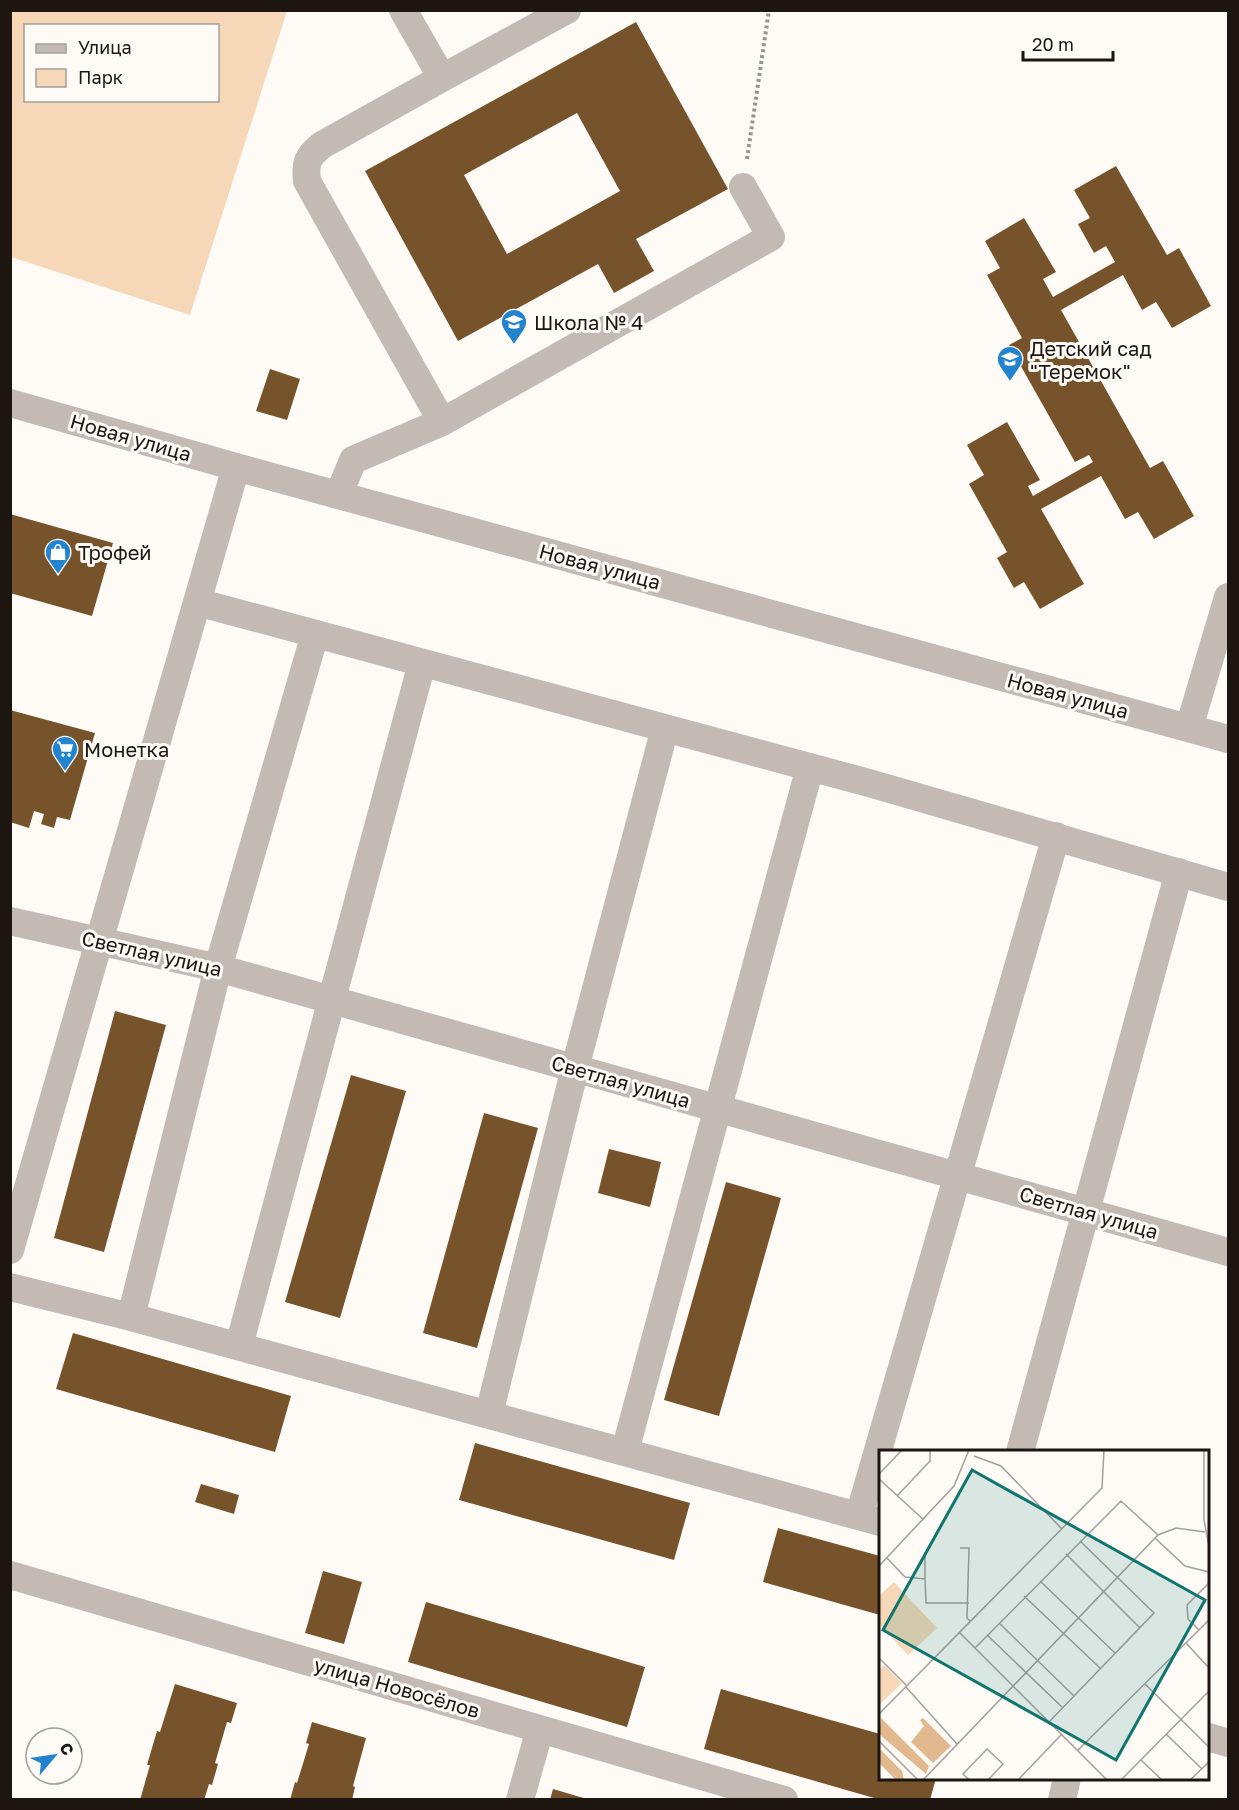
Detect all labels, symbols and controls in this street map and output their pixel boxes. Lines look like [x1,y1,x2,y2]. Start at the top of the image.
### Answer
legend [24,24,219,102]
scale bar [1023,24,1113,62]
text: 20 m [1032,33,1074,55]
text: Улица [78,36,132,58]
text: Парк [78,66,123,88]
school or university icon: Школа № 4 [499,307,529,345]
place label: Школа № 4 [534,310,643,334]
place label: Детский сад "Теремок" [1030,336,1152,383]
school or university icon: Детский сад "Теремок" [995,344,1025,382]
street label: Новая улица [68,408,194,466]
shop icon: Трофей [43,537,73,575]
street label: Новая улица [537,538,663,594]
place label: Трофей [78,540,152,564]
street label: Новая улица [1005,667,1131,723]
supermarket icon: Монетка [50,734,80,772]
place label: Монетка [84,737,169,761]
street label: Светлая улица [79,925,225,981]
street label: Светлая улица [549,1050,693,1112]
street label: Светлая улица [1017,1181,1161,1243]
inset map [879,1450,1209,1780]
street label: улица Новосёлов [311,1652,483,1722]
north arrow [24,1726,84,1786]
text: С [56,1739,79,1759]

